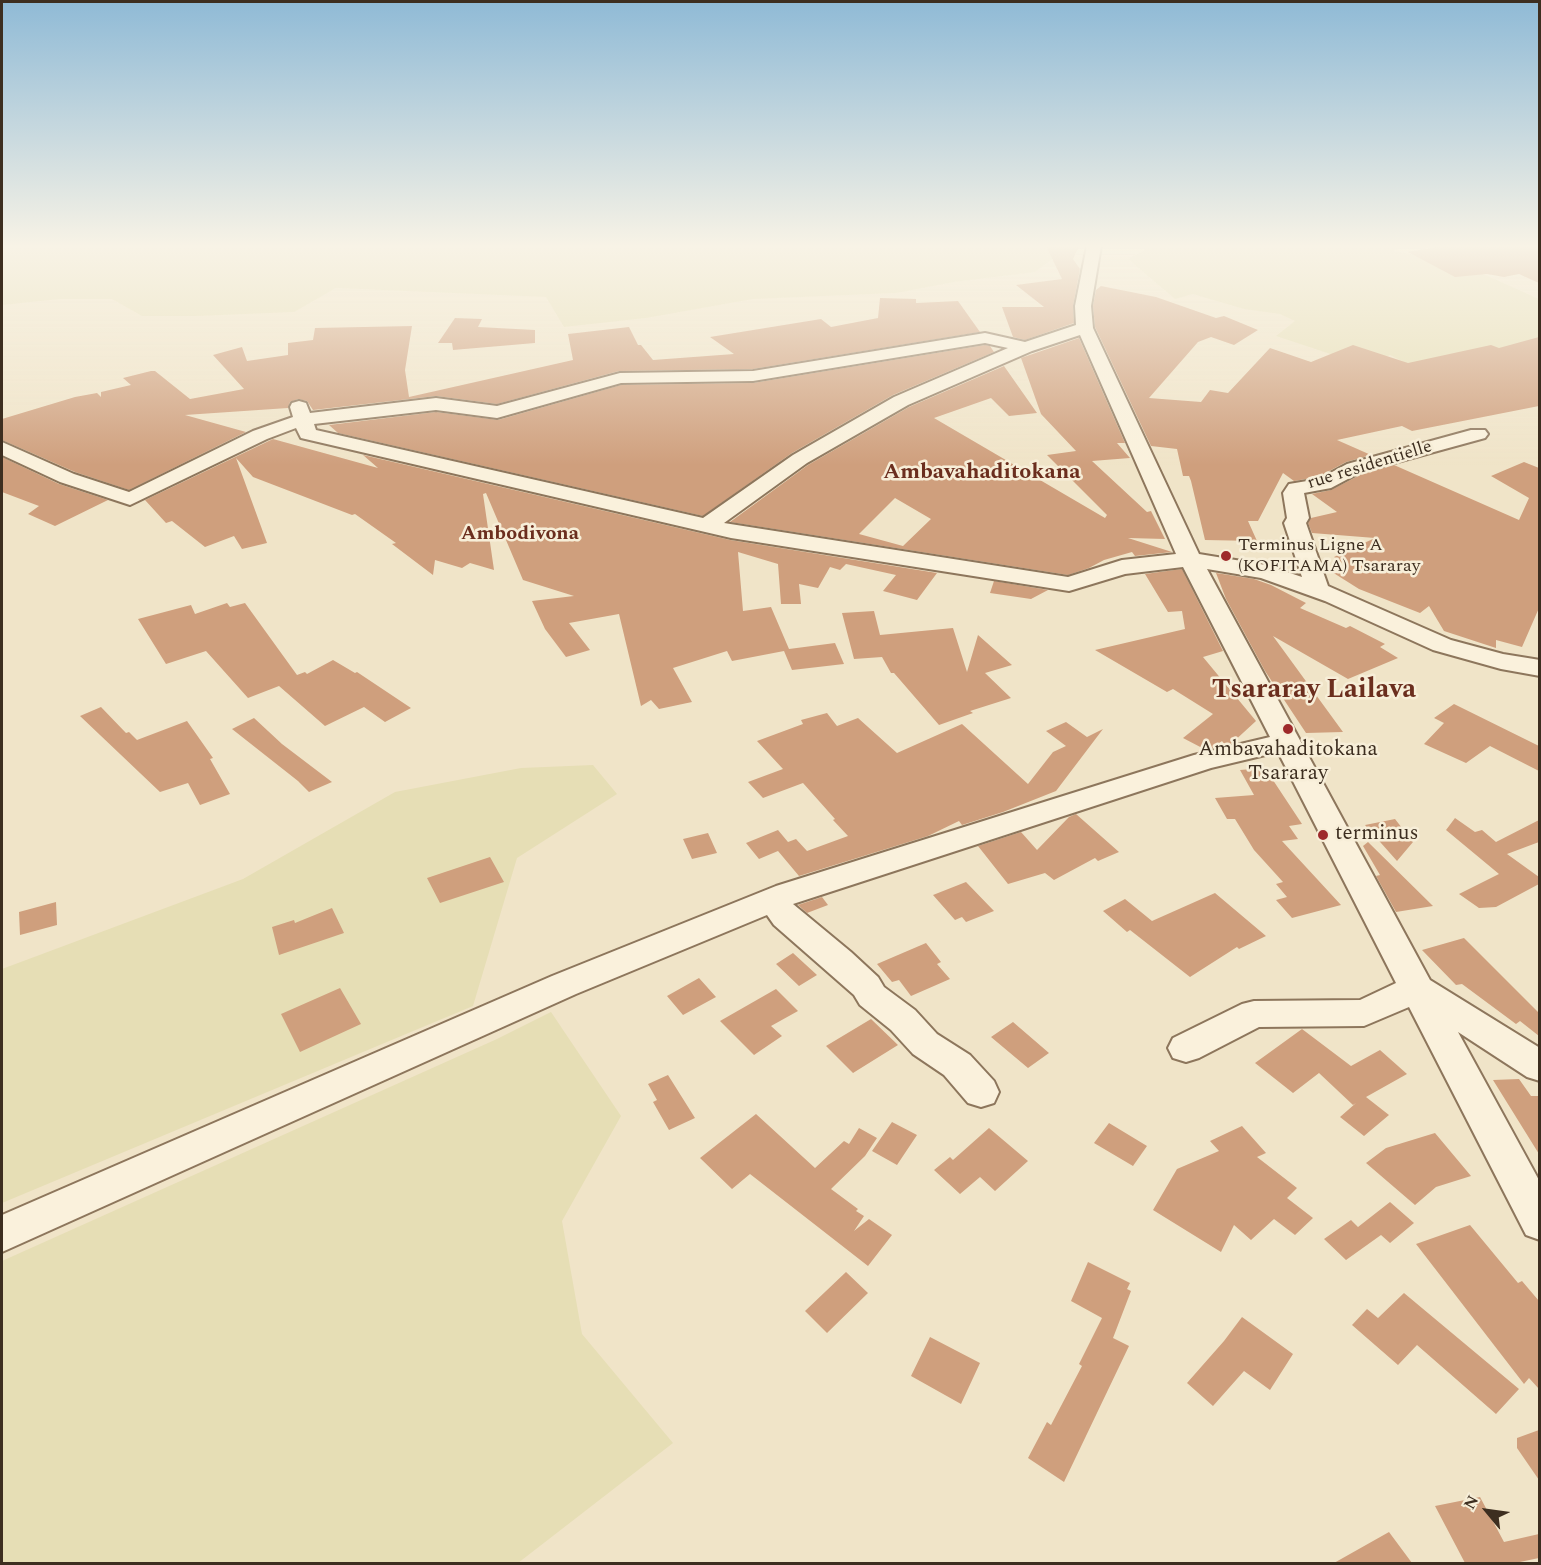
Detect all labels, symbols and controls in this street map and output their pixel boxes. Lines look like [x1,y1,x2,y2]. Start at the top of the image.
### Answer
street label: rue residentielle [1305,437,1435,495]
district label: Ambavahaditokana [883,461,1081,487]
district label: Ambodivona [461,523,579,547]
place label: Terminus Ligne A (KOFITAMA) Tsararay [1238,535,1420,578]
marker: Terminus Ligne A (KOFITAMA) Tsararay [1219,549,1233,563]
district label: Tsararay Lailava [1212,676,1416,708]
marker: Ambavahaditokana Tsararay [1281,722,1295,736]
place label: Ambavahaditokana Tsararay [1198,738,1378,788]
place label: terminus [1335,822,1419,848]
marker: terminus [1316,828,1330,842]
north arrow [1457,1481,1517,1541]
text: N [1458,1491,1485,1514]

